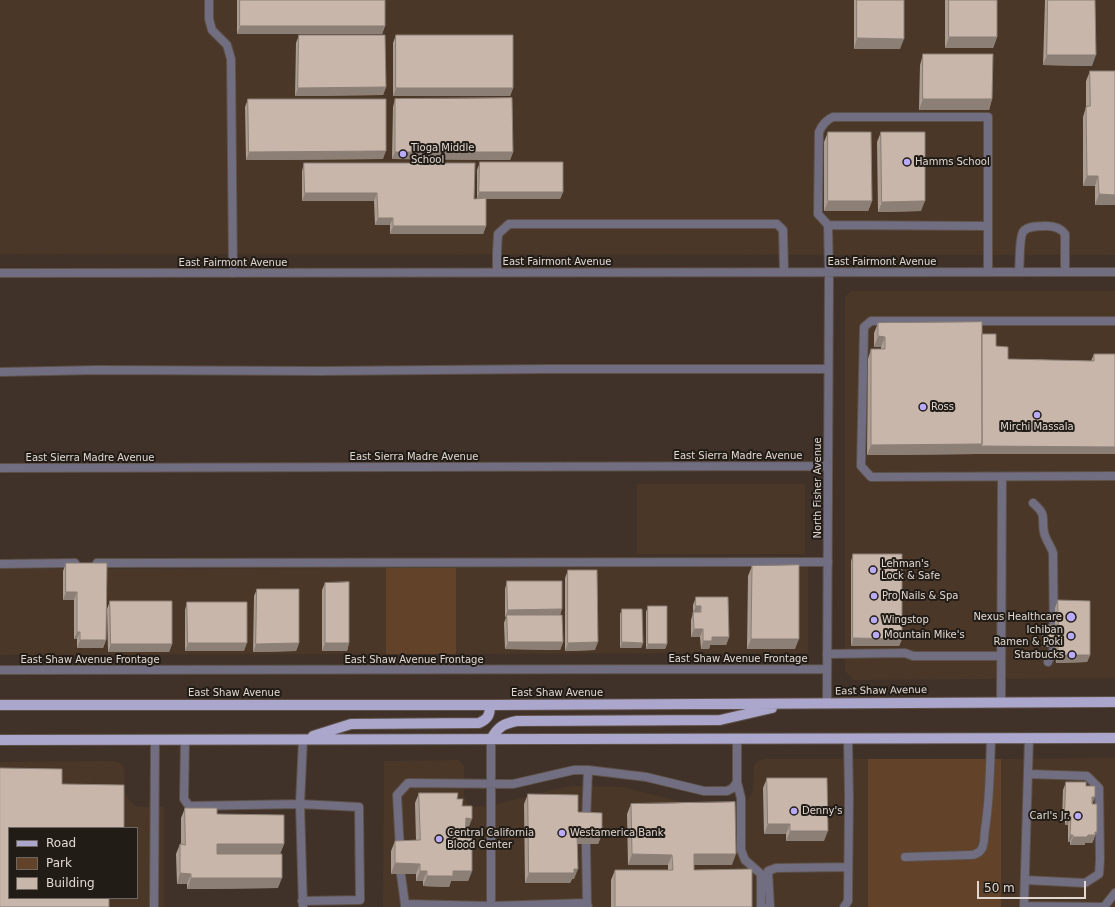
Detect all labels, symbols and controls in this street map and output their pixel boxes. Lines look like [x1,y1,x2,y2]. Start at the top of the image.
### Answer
place label: Tioga Middle School [411,142,474,166]
marker: Tioga Middle School [398,149,408,159]
place label: Hamms School [915,156,990,168]
marker: Hamms School [902,157,912,167]
street label: East Fairmont Avenue [503,256,611,268]
street label: East Fairmont Avenue [828,256,936,268]
street label: East Fairmont Avenue [179,257,287,269]
place label: Ross [931,401,954,413]
marker: Ross [918,402,928,412]
marker: Mirchi Massala [1032,410,1042,420]
place label: Mirchi Massala [1000,421,1074,433]
street label: North Fisher Avenue [812,437,824,539]
street label: East Sierra Madre Avenue [674,450,802,462]
street label: East Sierra Madre Avenue [350,451,478,463]
street label: East Sierra Madre Avenue [26,452,154,464]
place label: Lehman's Lock & Safe [881,558,940,582]
marker: Lehman's Lock & Safe [868,565,878,575]
place label: Pro Nails & Spa [882,590,958,602]
marker: Pro Nails & Spa [869,591,879,601]
place label: Nexus Healthcare [973,611,1062,623]
marker: Nexus Healthcare [1065,611,1077,623]
place label: Wingstop [882,614,929,626]
marker: Wingstop [869,615,879,625]
place label: Ichiban Ramen & Poki [993,624,1063,648]
place label: Mountain Mike's [884,629,965,641]
marker: Mountain Mike's [871,630,881,640]
marker: Ichiban Ramen & Poki [1066,631,1076,641]
place label: Starbucks [1014,649,1064,661]
marker: Starbucks [1067,650,1077,660]
street label: East Shaw Avenue Frontage [668,653,808,665]
street label: East Shaw Avenue Frontage [20,654,160,666]
street label: East Shaw Avenue Frontage [344,654,484,666]
street label: East Shaw Avenue [835,684,927,698]
street label: East Shaw Avenue [188,687,280,699]
street label: East Shaw Avenue [511,687,603,699]
place label: Denny's [802,805,842,817]
marker: Denny's [789,806,799,816]
place label: Carl's Jr. [1030,810,1070,822]
marker: Carl's Jr. [1073,811,1083,821]
legend [8,827,138,899]
place label: Central California Blood Center [447,827,534,850]
place label: Westamerica Bank [570,827,663,839]
marker: Westamerica Bank [557,828,567,838]
marker: Central California Blood Center [434,834,444,844]
text: Road [46,836,76,850]
text: Park [46,856,72,870]
scale bar [979,873,1088,899]
text: Building [46,876,95,890]
text: 50 m [984,881,1015,895]

